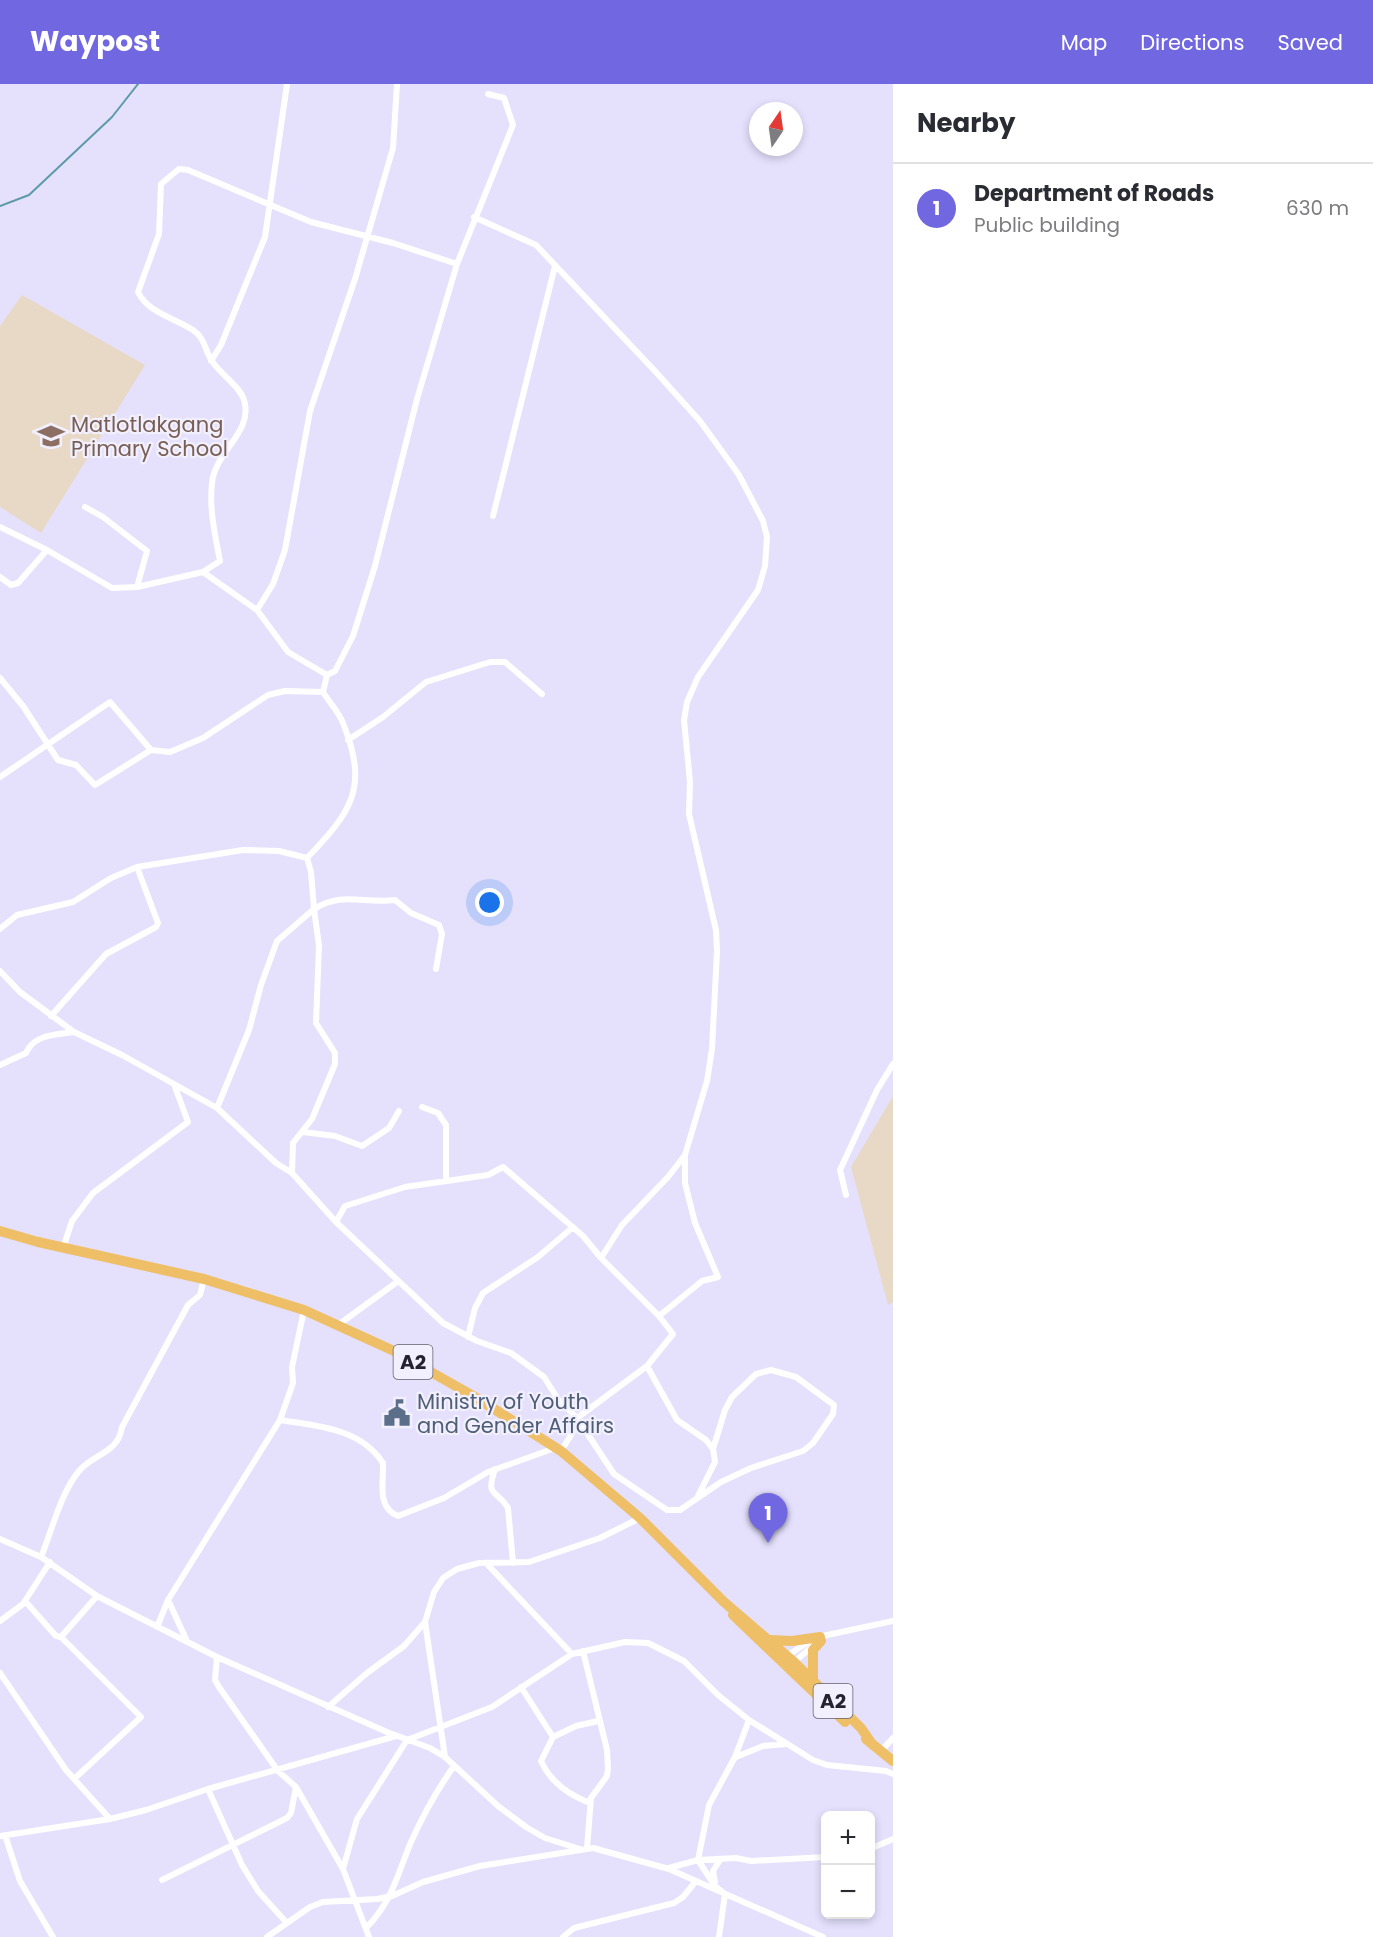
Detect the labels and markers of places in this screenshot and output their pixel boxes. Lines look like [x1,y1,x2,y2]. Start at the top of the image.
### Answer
place label: Matlotlakgang Primary School [71,410,228,463]
school or university icon: Matlotlakgang Primary School [36,421,66,451]
place label: Ministry of Youth and Gender Affairs [417,1387,614,1440]
public building icon: Ministry of Youth and Gender Affairs [382,1398,412,1428]
pin: 1 [748,1494,788,1543]

